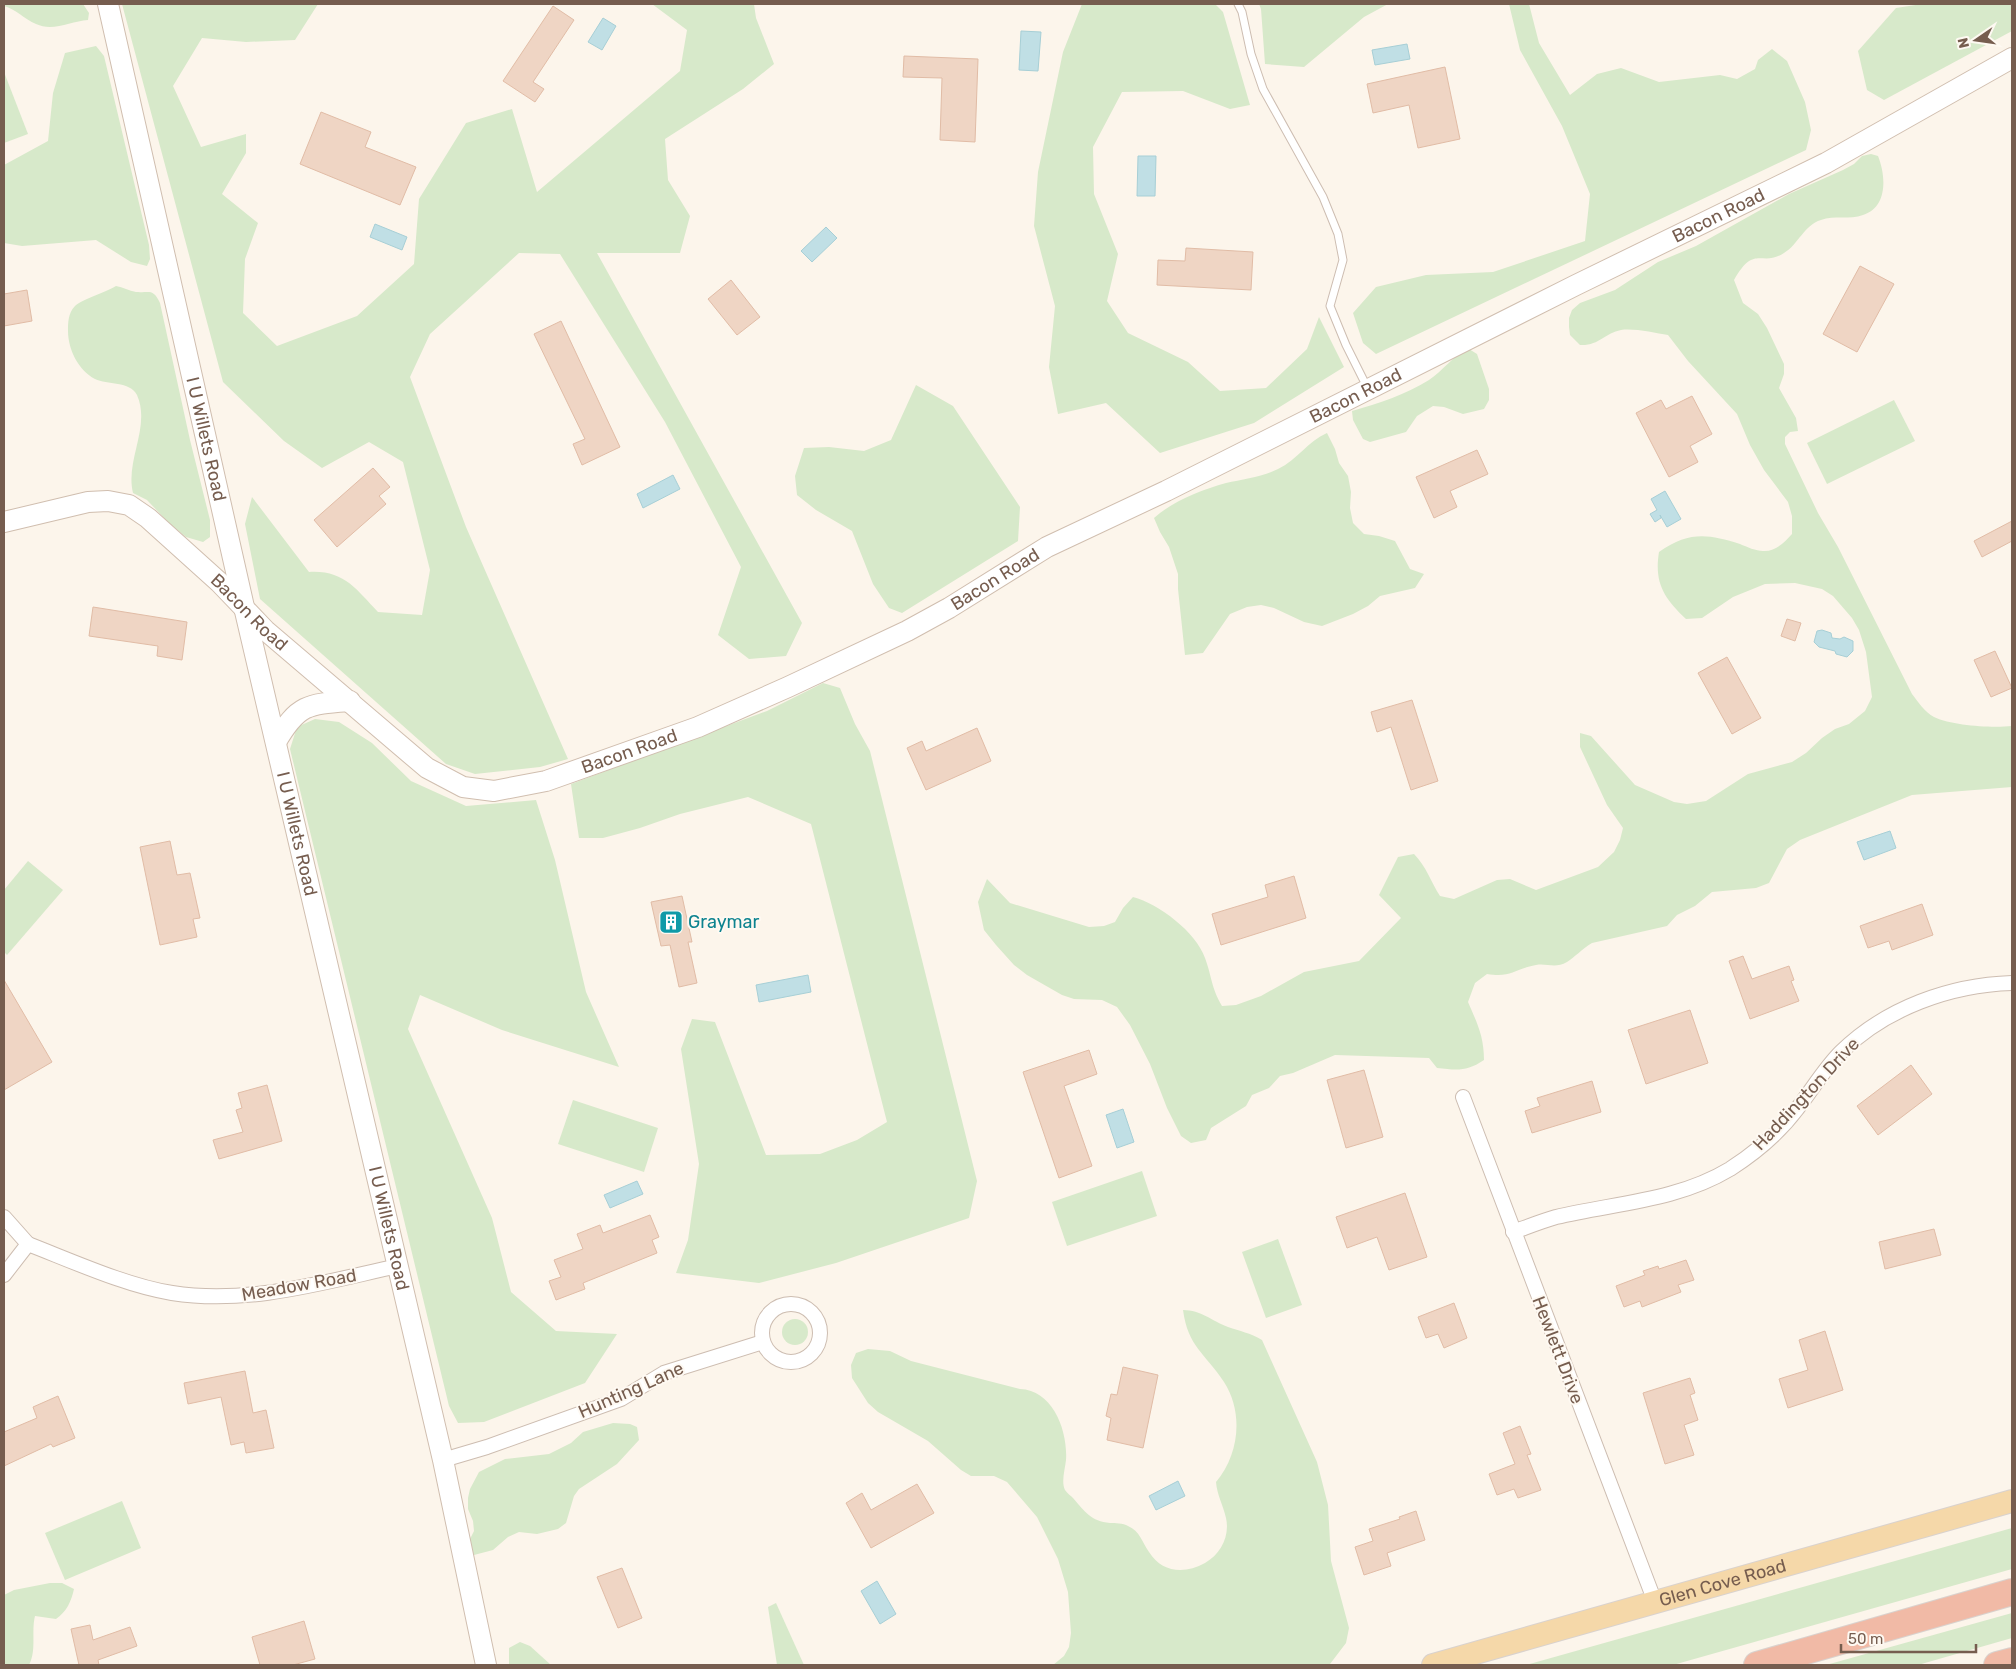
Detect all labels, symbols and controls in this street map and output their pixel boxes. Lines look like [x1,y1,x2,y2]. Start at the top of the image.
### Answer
north arrow [1951,15,2001,65]
text: N [1954,36,1973,50]
street label: Bacon Road [1669,184,1768,247]
street label: Bacon Road [1306,363,1405,428]
street label: I U Willets Road [181,375,231,503]
street label: Bacon Road [947,544,1043,615]
street label: Bacon Road [206,569,292,655]
street label: Bacon Road [578,724,680,779]
street label: I U Willets Road [272,769,322,898]
building icon: Graymar [658,909,684,935]
place label: Graymar [688,911,760,933]
street label: Haddington Drive [1748,1033,1864,1155]
street label: I U Willets Road [364,1164,414,1293]
street label: Meadow Road [240,1264,358,1306]
street label: Hewlett Drive [1527,1293,1589,1407]
street label: Hunting Lane [575,1357,687,1423]
street label: Glen Cove Road [1657,1555,1789,1611]
scale bar [1841,1622,1976,1654]
text: 50 m [1848,1630,1883,1648]

